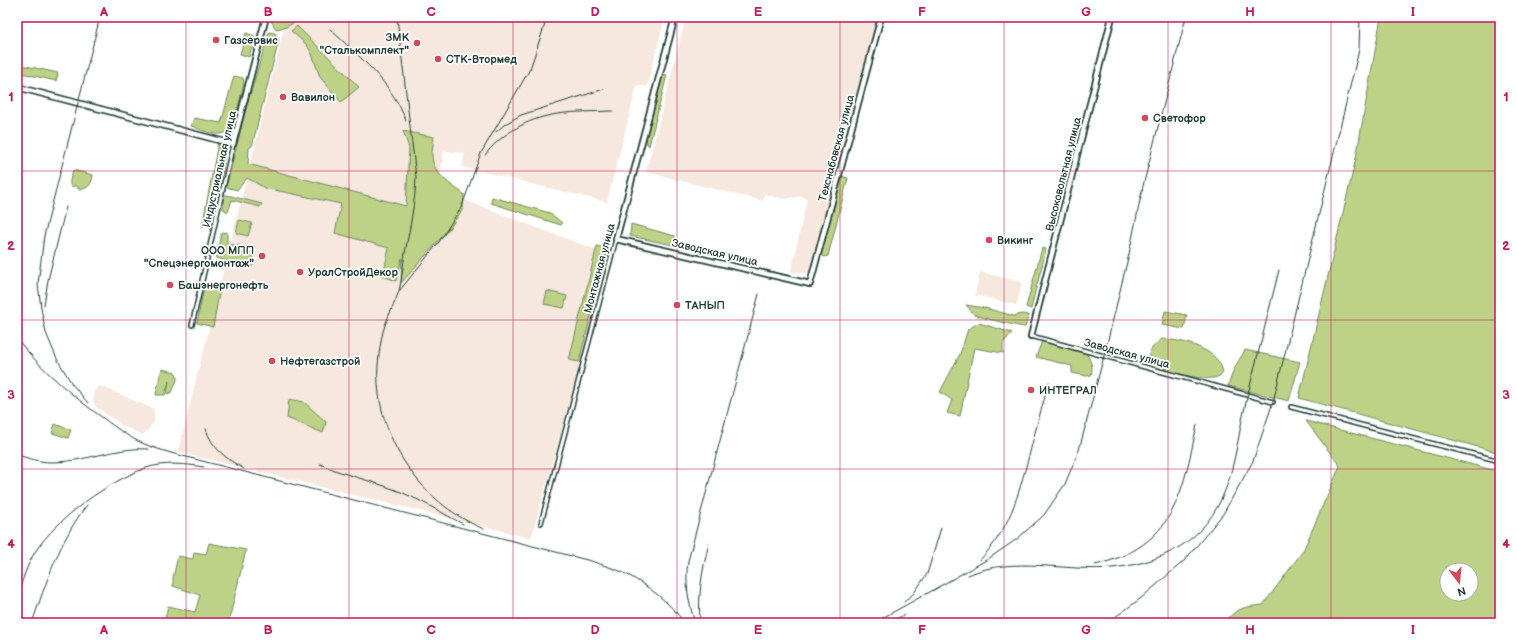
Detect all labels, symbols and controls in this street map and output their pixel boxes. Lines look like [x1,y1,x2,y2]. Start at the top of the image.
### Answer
text: A [99,4,108,20]
text: B [263,4,273,20]
text: C [426,4,436,20]
text: D [590,4,600,20]
text: E [754,4,763,20]
text: F [918,4,926,20]
text: G [1081,4,1091,20]
text: H [1245,4,1255,20]
text: I [1411,4,1415,20]
place label: ЗМК "Сталькомплект" [320,31,410,57]
place label: Газсервис [224,34,278,47]
marker: Газсервис [211,35,221,45]
marker: ЗМК "Сталькомплект" [412,38,422,48]
place label: СТК-Втормед [446,53,517,66]
marker: СТК-Втормед [433,54,443,64]
text: 1 [8,89,14,105]
text: 1 [1503,89,1509,105]
place label: Вавилон [291,91,335,104]
marker: Вавилон [278,92,288,102]
street label: Техснабовская улица [816,93,857,203]
street label: Индустриальная улица [200,109,239,229]
place label: Светофор [1153,112,1206,125]
marker: Светофор [1140,113,1150,123]
street label: Высоковольтная улица [1043,115,1084,232]
street label: Монтажная улица [581,221,618,314]
place label: Викинг [997,234,1034,247]
marker: Викинг [984,235,994,245]
street label: Заводская улица [671,236,760,269]
text: 2 [7,238,15,254]
text: 2 [1502,238,1510,254]
place label: ООО МПП "Спецэнергомонтаж" [144,244,254,270]
marker: ООО МПП "Спецэнергомонтаж" [257,251,267,261]
place label: УралСтройДекор [308,266,398,279]
marker: УралСтройДекор [295,267,305,277]
place label: Башэнергонефть [178,279,269,292]
marker: Башэнергонефть [165,280,175,290]
place label: ТАНЫП [685,299,725,312]
marker: ТАНЫП [672,300,682,310]
street label: Заводская улица [1083,336,1171,371]
place label: Нефтегазстрой [280,355,360,368]
marker: Нефтегазстрой [267,356,277,366]
place label: ИНТЕГРАЛ [1039,384,1097,397]
marker: ИНТЕГРАЛ [1026,385,1036,395]
text: 3 [7,387,15,403]
text: 3 [1502,387,1510,403]
text: 4 [7,536,15,552]
text: 4 [1502,536,1510,552]
north arrow [1439,562,1479,602]
text: N [1456,584,1467,599]
text: A [99,622,108,638]
text: B [263,622,273,638]
text: C [426,622,436,638]
text: D [590,622,600,638]
text: E [754,622,763,638]
text: F [918,622,926,638]
text: G [1081,622,1091,638]
text: H [1245,622,1255,638]
text: I [1411,622,1415,638]

